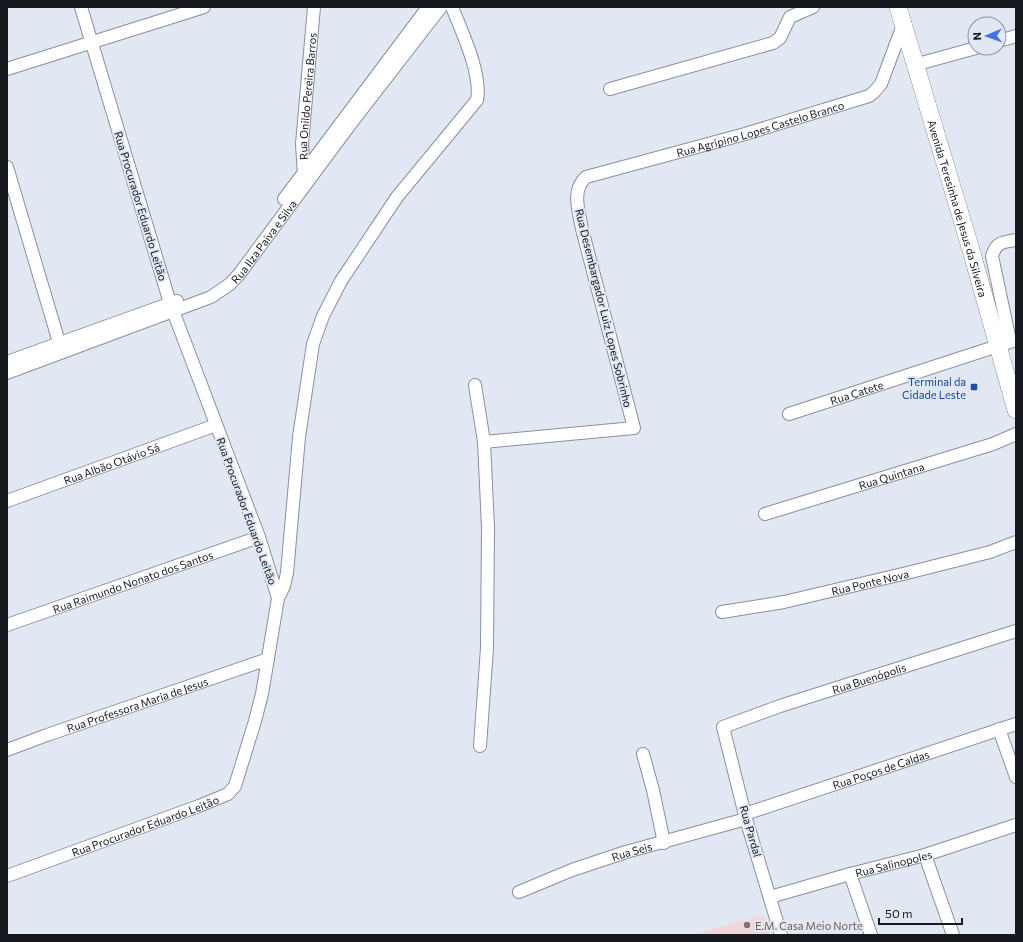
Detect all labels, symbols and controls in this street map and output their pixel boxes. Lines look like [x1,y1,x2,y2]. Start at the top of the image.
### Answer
north arrow [967,16,1007,56]
street label: Rua Onildo Pereira Barros [295,32,318,160]
text: N [970,32,983,41]
street label: Rua Agripino Lopes Castelo Branco [675,97,846,159]
street label: Avenida Teresinha de Jesus da Silveira [926,118,990,298]
street label: Rua Procurador Eduardo Leitão [112,130,170,283]
street label: Rua Ilza Paiva e Silva [228,197,299,285]
street label: Rua Desembargador Luiz Lopes Sobrinho [573,207,635,409]
place label: Terminal da Cidade Leste [902,375,966,401]
street label: Rua Catete [828,377,885,407]
marker: Terminal da Cidade Leste [969,382,979,392]
street label: Rua Procurador Eduardo Leitão [214,436,280,587]
street label: Rua Albão Otávio Sá [62,440,161,486]
street label: Rua Quintana [857,459,926,491]
street label: Rua Raimundo Nonato dos Santos [51,547,214,615]
street label: Rua Ponte Nova [830,566,910,597]
street label: Rua Buenópolis [830,660,908,696]
street label: Rua Professora Maria de Jesus [65,674,209,734]
street label: Rua Poços de Caldas [831,747,931,791]
street label: Rua Procurador Eduardo Leitão [70,792,221,858]
street label: Rua Pardal [737,804,765,858]
street label: Rua Seis [610,839,653,863]
street label: Rua Salinopoles [854,847,933,879]
scale bar [879,900,962,926]
text: 50 m [885,906,913,920]
place label: E.M. Casa Meio Norte [755,919,863,932]
marker: E.M. Casa Meio Norte [742,920,752,930]

